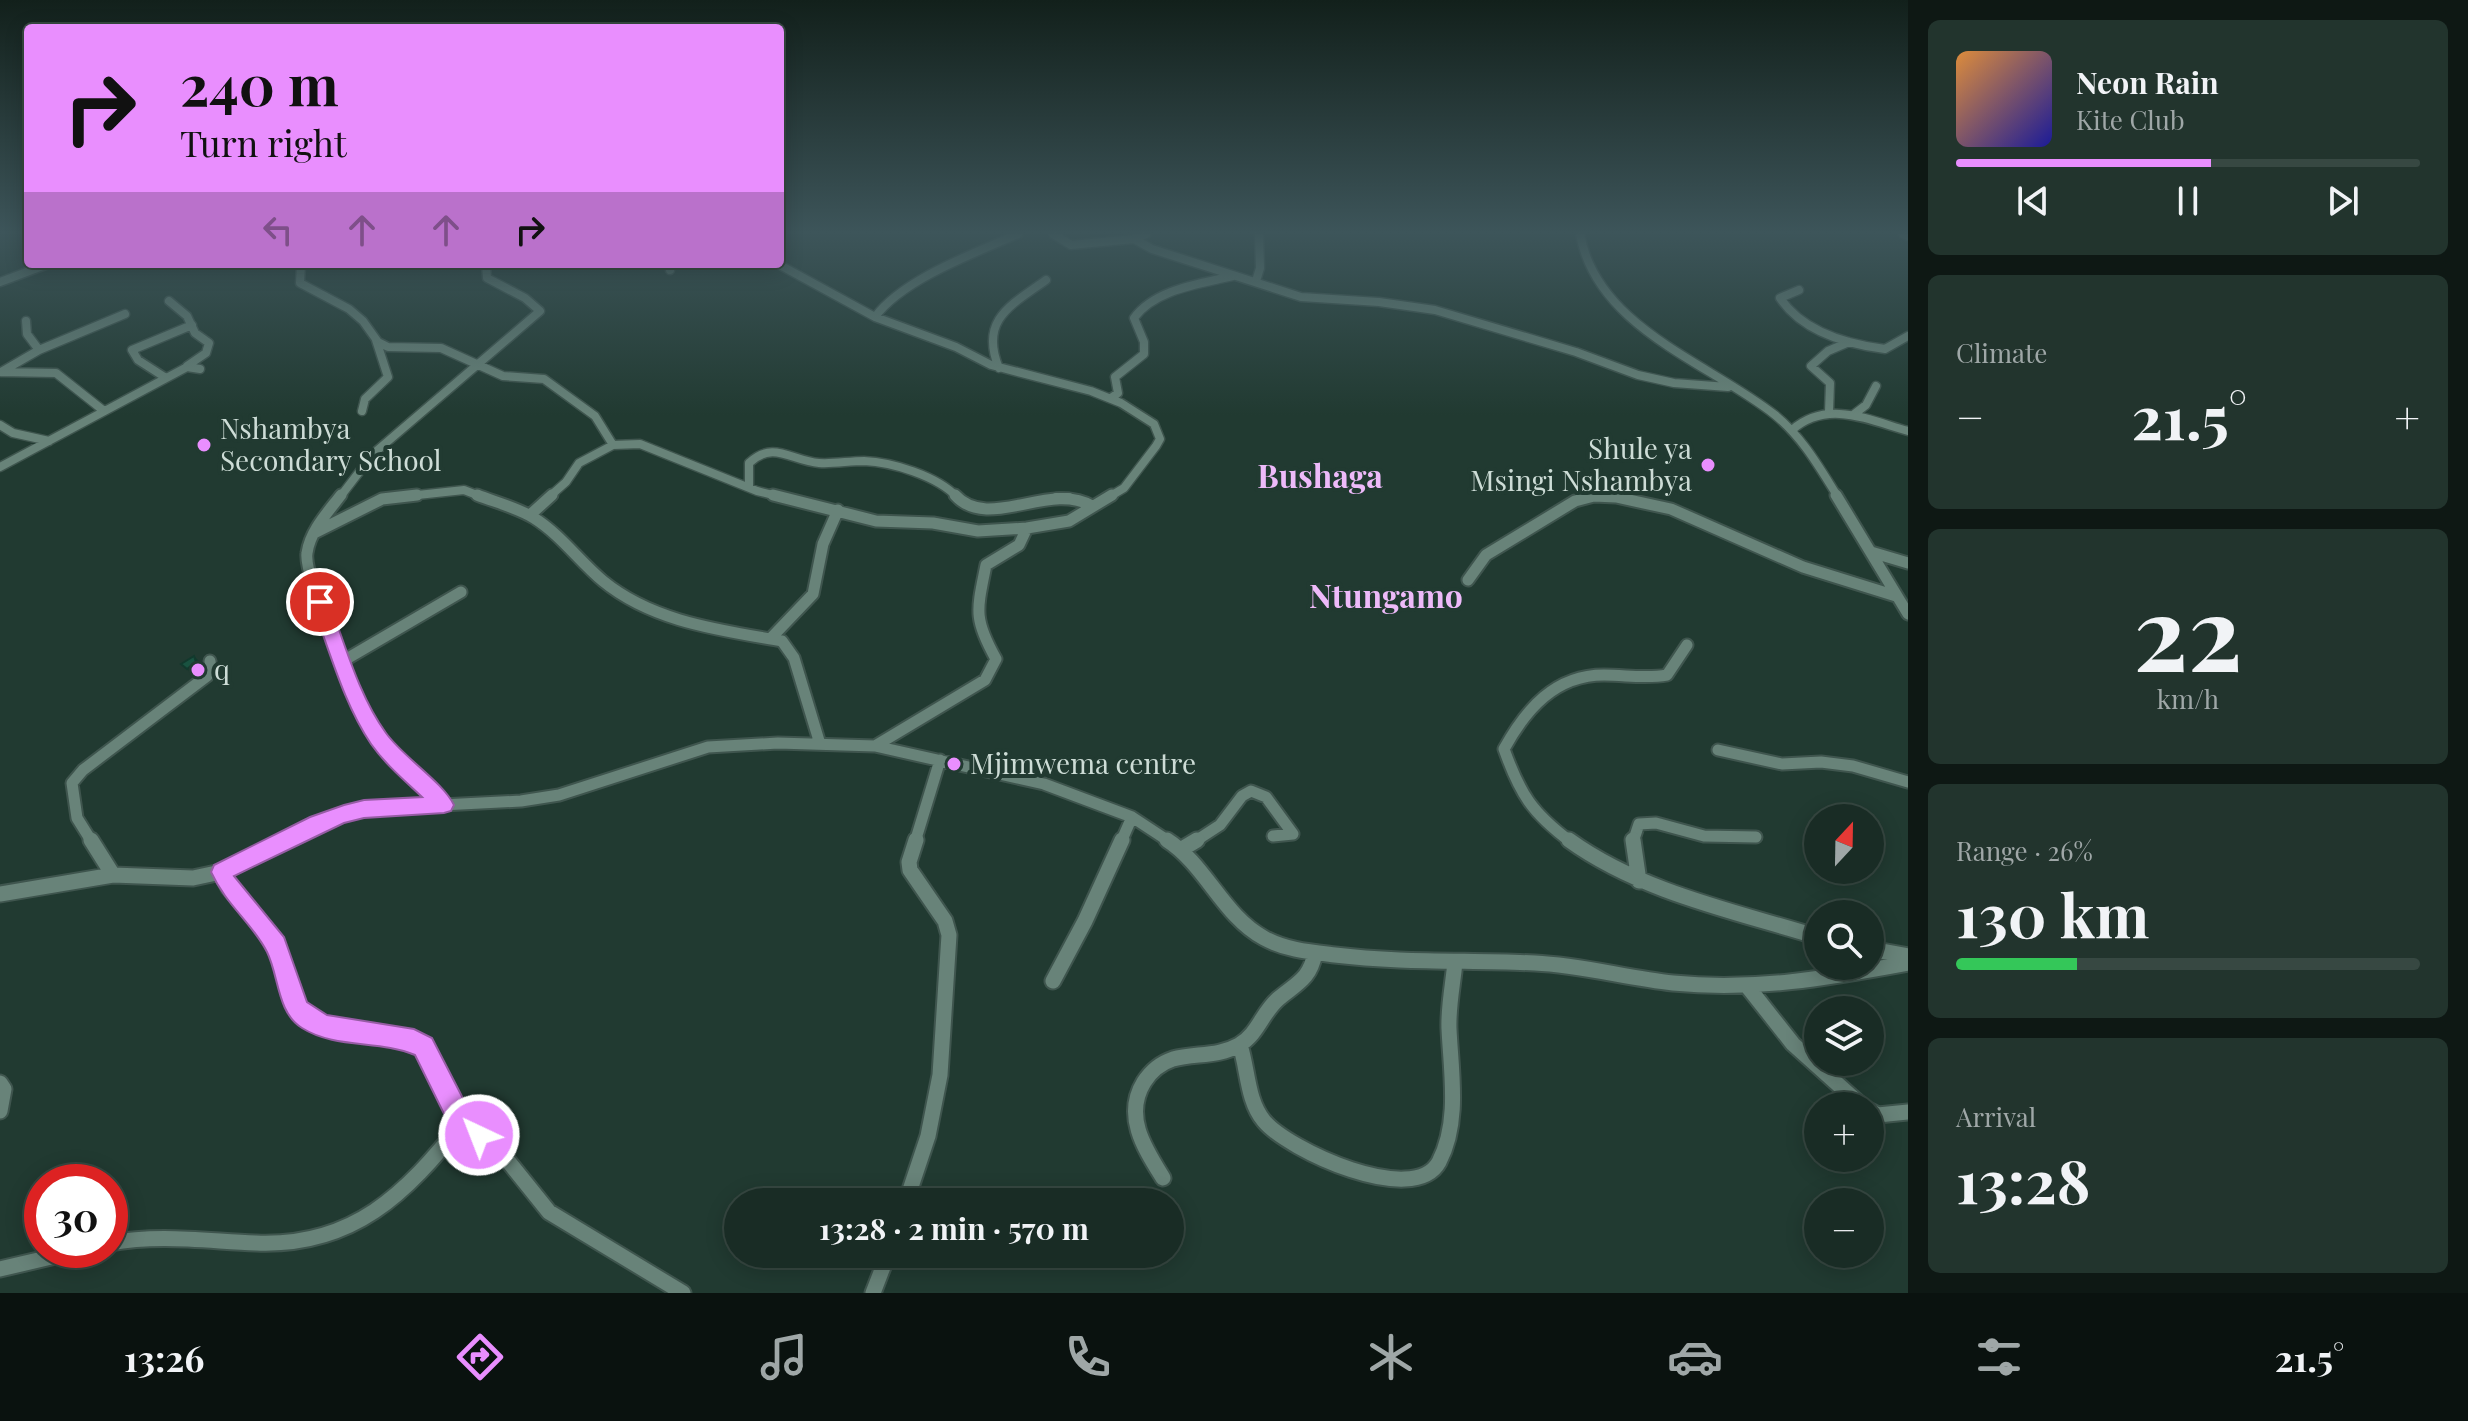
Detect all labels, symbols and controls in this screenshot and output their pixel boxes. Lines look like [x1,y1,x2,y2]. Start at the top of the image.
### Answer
text: 240 m [180,46,339,121]
icon: right [48,56,152,160]
text: Neon Rain [2076,62,2219,102]
text: Kite Club [2076,102,2185,137]
text: Turn right [180,118,347,166]
icon: previous [2011,179,2055,223]
icon: pause [2166,179,2210,223]
icon: next [2321,179,2365,223]
icon: left [256,208,300,252]
icon: ahead [340,208,384,252]
icon: ahead [424,208,468,252]
icon: right [508,208,552,252]
text: Climate [1956,335,2047,370]
text: 21.5° [2131,375,2247,455]
text: − [1956,386,1984,445]
text: + [2394,386,2420,445]
place label: Nshambya Secondary School [220,409,442,478]
place label: Shule ya Msingi Nshambya [1470,429,1692,498]
marker: Nshambya Secondary School [195,436,213,454]
district label: Bushaga [1257,453,1383,496]
marker: Shule ya Msingi Nshambya [1699,456,1717,474]
text: 22 [2134,559,2242,698]
pin [286,568,354,636]
district label: Ntungamo [1309,573,1463,616]
icon: arrive [298,580,342,624]
place label: q [214,650,230,687]
marker: q [189,661,207,679]
text: km/h [2157,681,2219,716]
place label: Mjimwema centre [970,744,1196,781]
marker: Mjimwema centre [945,755,963,773]
north arrow [1804,804,1884,884]
map controls [1804,804,1884,1268]
text: Range · 26% [1956,833,2093,868]
text: 130 km [1956,873,2149,953]
button: search [1804,900,1884,980]
button: layers [1804,996,1884,1076]
button: + [1804,1092,1884,1172]
position arrow [437,1093,521,1177]
text: Arrival [1956,1099,2036,1134]
text: 13:28 [1956,1139,2090,1219]
speed limit sign: 30 [24,1164,128,1268]
button: − [1804,1188,1884,1268]
text: 13:28 · 2 min · 570 m [819,1208,1089,1248]
icon: directions [452,1329,508,1385]
icon: music [756,1329,812,1385]
icon: phone [1060,1329,1116,1385]
icon: climate [1363,1329,1419,1385]
icon: car [1667,1329,1723,1385]
icon: filters [1971,1329,2027,1385]
text: 13:26 [124,1333,204,1381]
text: 21.5° [2275,1333,2344,1381]

